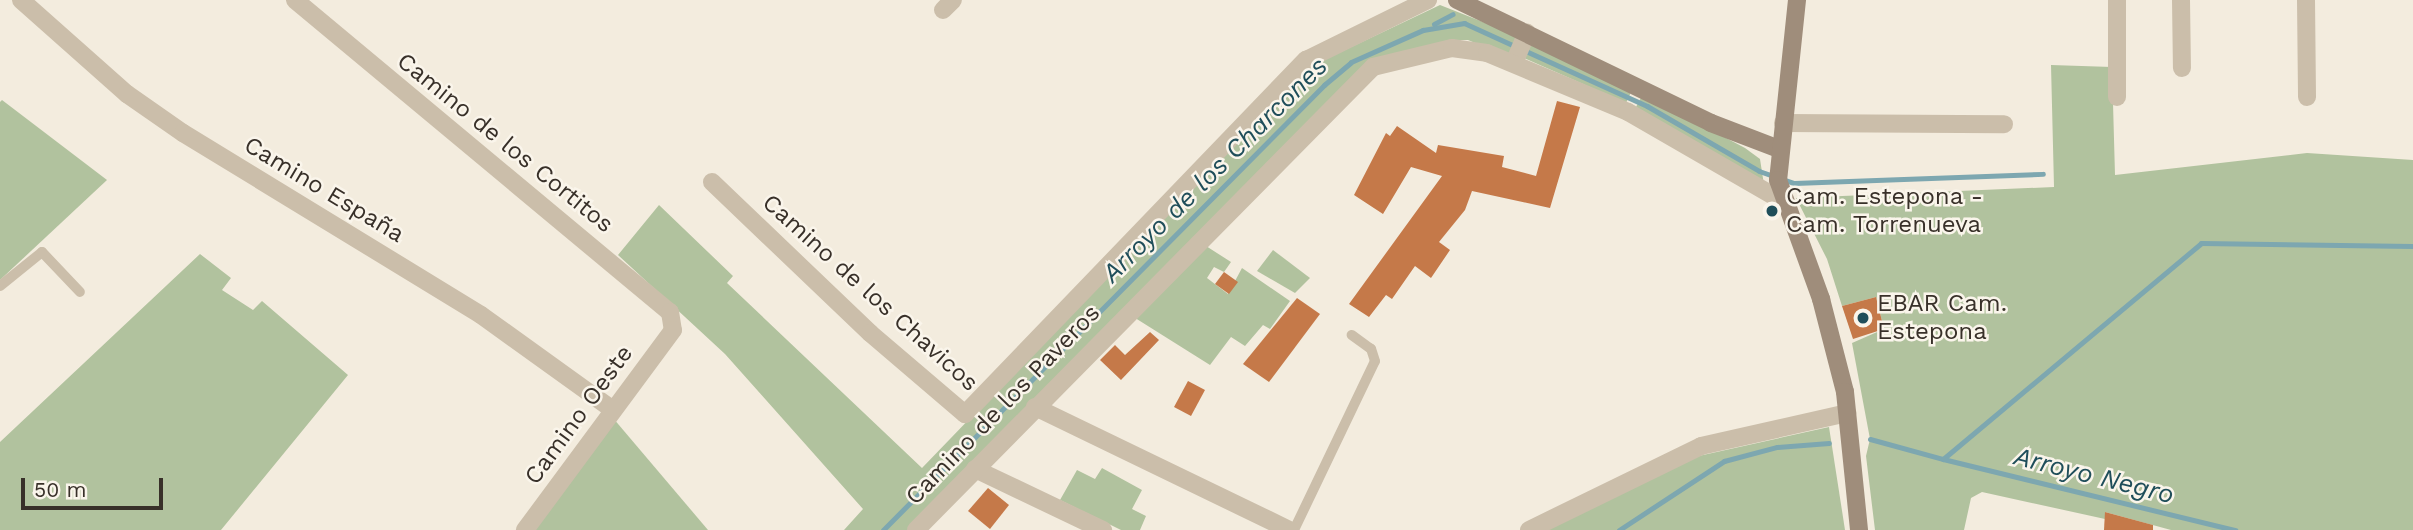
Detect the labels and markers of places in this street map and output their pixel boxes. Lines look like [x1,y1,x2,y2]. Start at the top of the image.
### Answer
place label: Cam. Estepona - Cam. Torrenueva [1786,183,1984,239]
marker: Cam. Estepona - Cam. Torrenueva [1764,203,1780,219]
place label: EBAR Cam. Estepona [1877,290,2007,346]
marker: EBAR Cam. Estepona [1855,310,1871,326]

